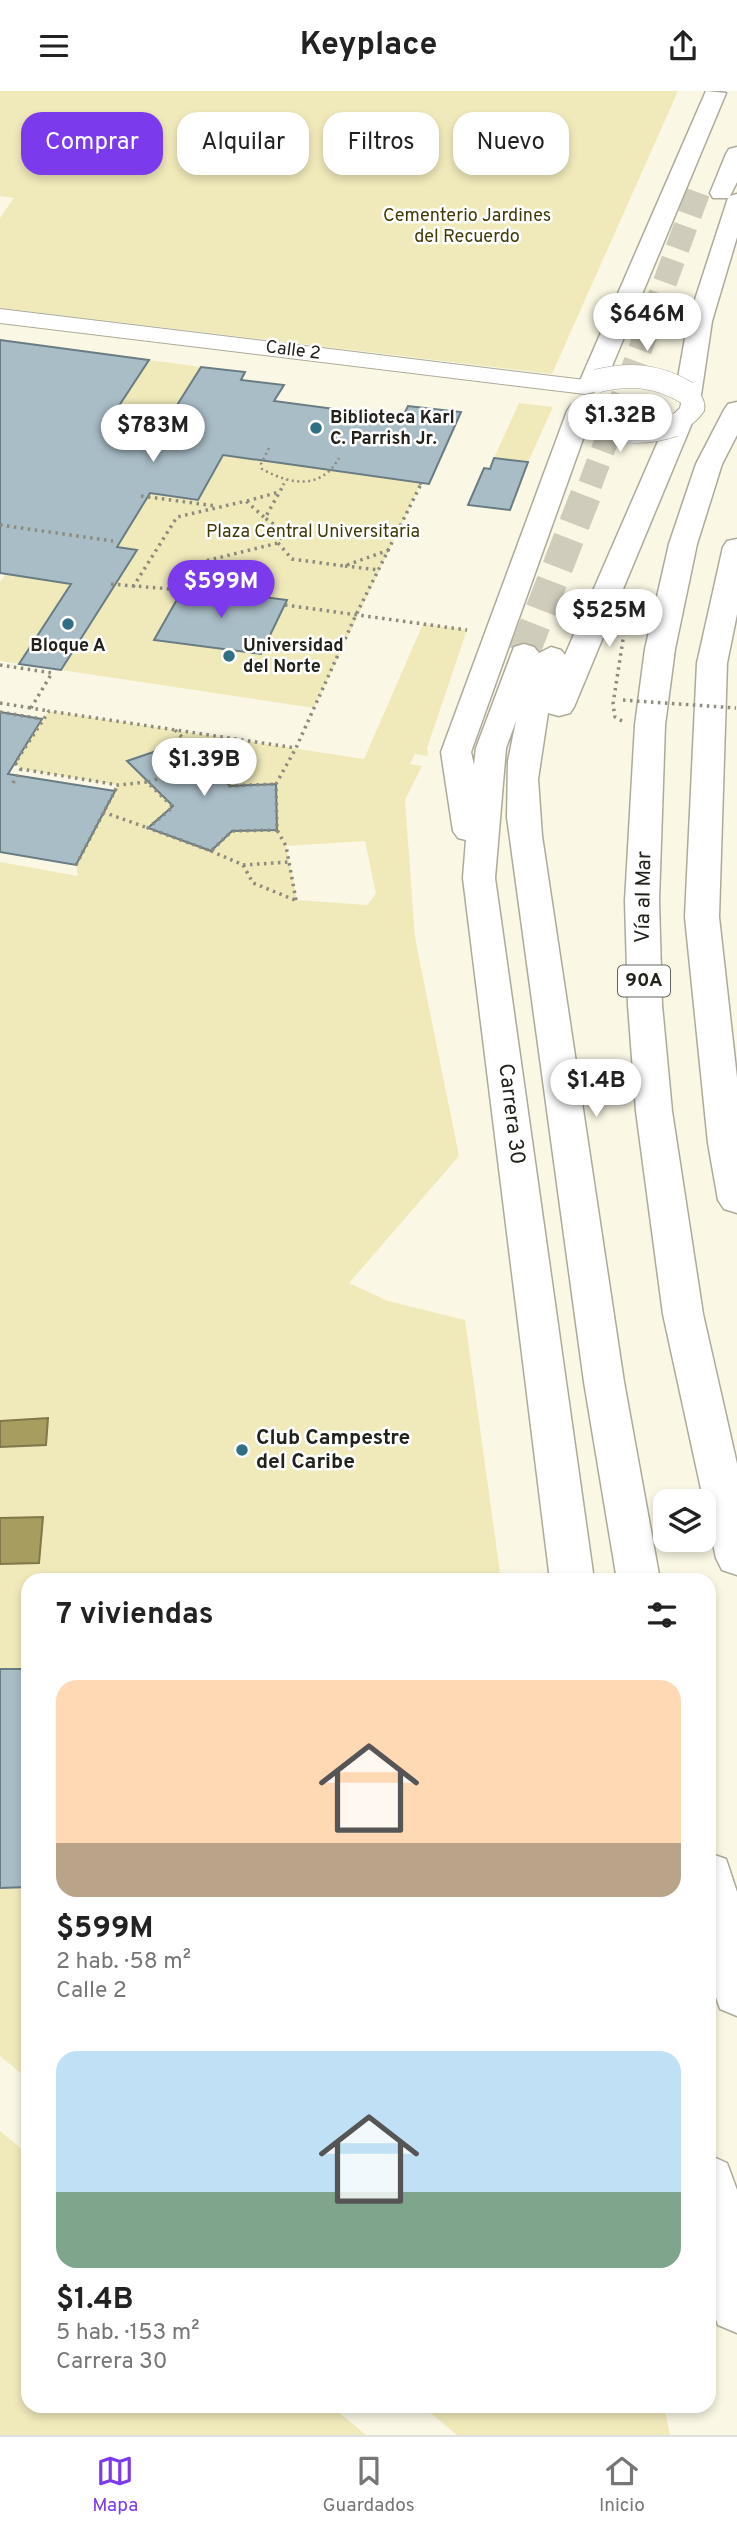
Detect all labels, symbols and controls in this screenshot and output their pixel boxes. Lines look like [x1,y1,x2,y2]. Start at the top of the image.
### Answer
text: Keyplace [300,26,437,66]
icon: menu [35,27,73,65]
icon: share [664,27,702,65]
chip: Comprar [21,112,163,175]
chip: Alquilar [177,112,309,175]
chip: Filtros [323,112,439,175]
chip: Nuevo [453,112,569,175]
park label: Cementerio Jardines del Recuerdo [383,205,551,249]
pin: $646M [598,293,696,353]
text: $646M [609,301,685,330]
street label: Calle 2 [264,336,322,366]
pin: $1.32B [563,395,677,454]
text: $1.32B [584,402,656,431]
pin: $783M [104,405,202,464]
place label: Biblioteca Karl C. Parrish Jr. [330,407,455,451]
text: $783M [117,412,189,441]
marker: Biblioteca Karl C. Parrish Jr. [308,420,324,436]
park label: Plaza Central Universitaria [206,521,420,544]
pin: $599M [172,561,270,620]
text: $599M [184,568,258,597]
pin: $525M [560,589,658,649]
text: $525M [572,597,646,626]
marker: Bloque A [60,616,76,632]
place label: Bloque A [30,635,106,658]
place label: Universidad del Norte [243,635,344,679]
marker: Universidad del Norte [221,648,237,664]
pin: $1.39B [147,739,261,798]
text: $1.39B [168,746,240,775]
street label: Vía al Mar [630,851,658,943]
road number: 90A [618,965,670,997]
pin: $1.4B [547,1059,645,1119]
street label: Carrera 30 [491,1062,531,1166]
text: $1.4B [566,1067,626,1096]
place label: Club Campestre del Caribe [256,1425,410,1476]
marker: Club Campestre del Caribe [234,1442,250,1458]
map controls [653,1489,716,1552]
button: layers [653,1489,716,1552]
icon: filters [643,1596,681,1634]
text: 7 viviendas [56,1597,214,1634]
icon: home [306,1725,432,1851]
text: $599M [56,1911,154,1948]
text: 2 hab. · 58 m² [56,1948,191,1977]
text: Calle 2 [56,1977,127,2006]
icon: home [306,2096,432,2222]
text: $1.4B [56,2282,134,2319]
text: 5 hab. · 153 m² [56,2319,200,2348]
text: Carrera 30 [56,2348,167,2377]
tab: Mapa [92,2452,138,2518]
tab: Guardados [323,2452,415,2518]
tab: Inicio [599,2452,645,2518]

